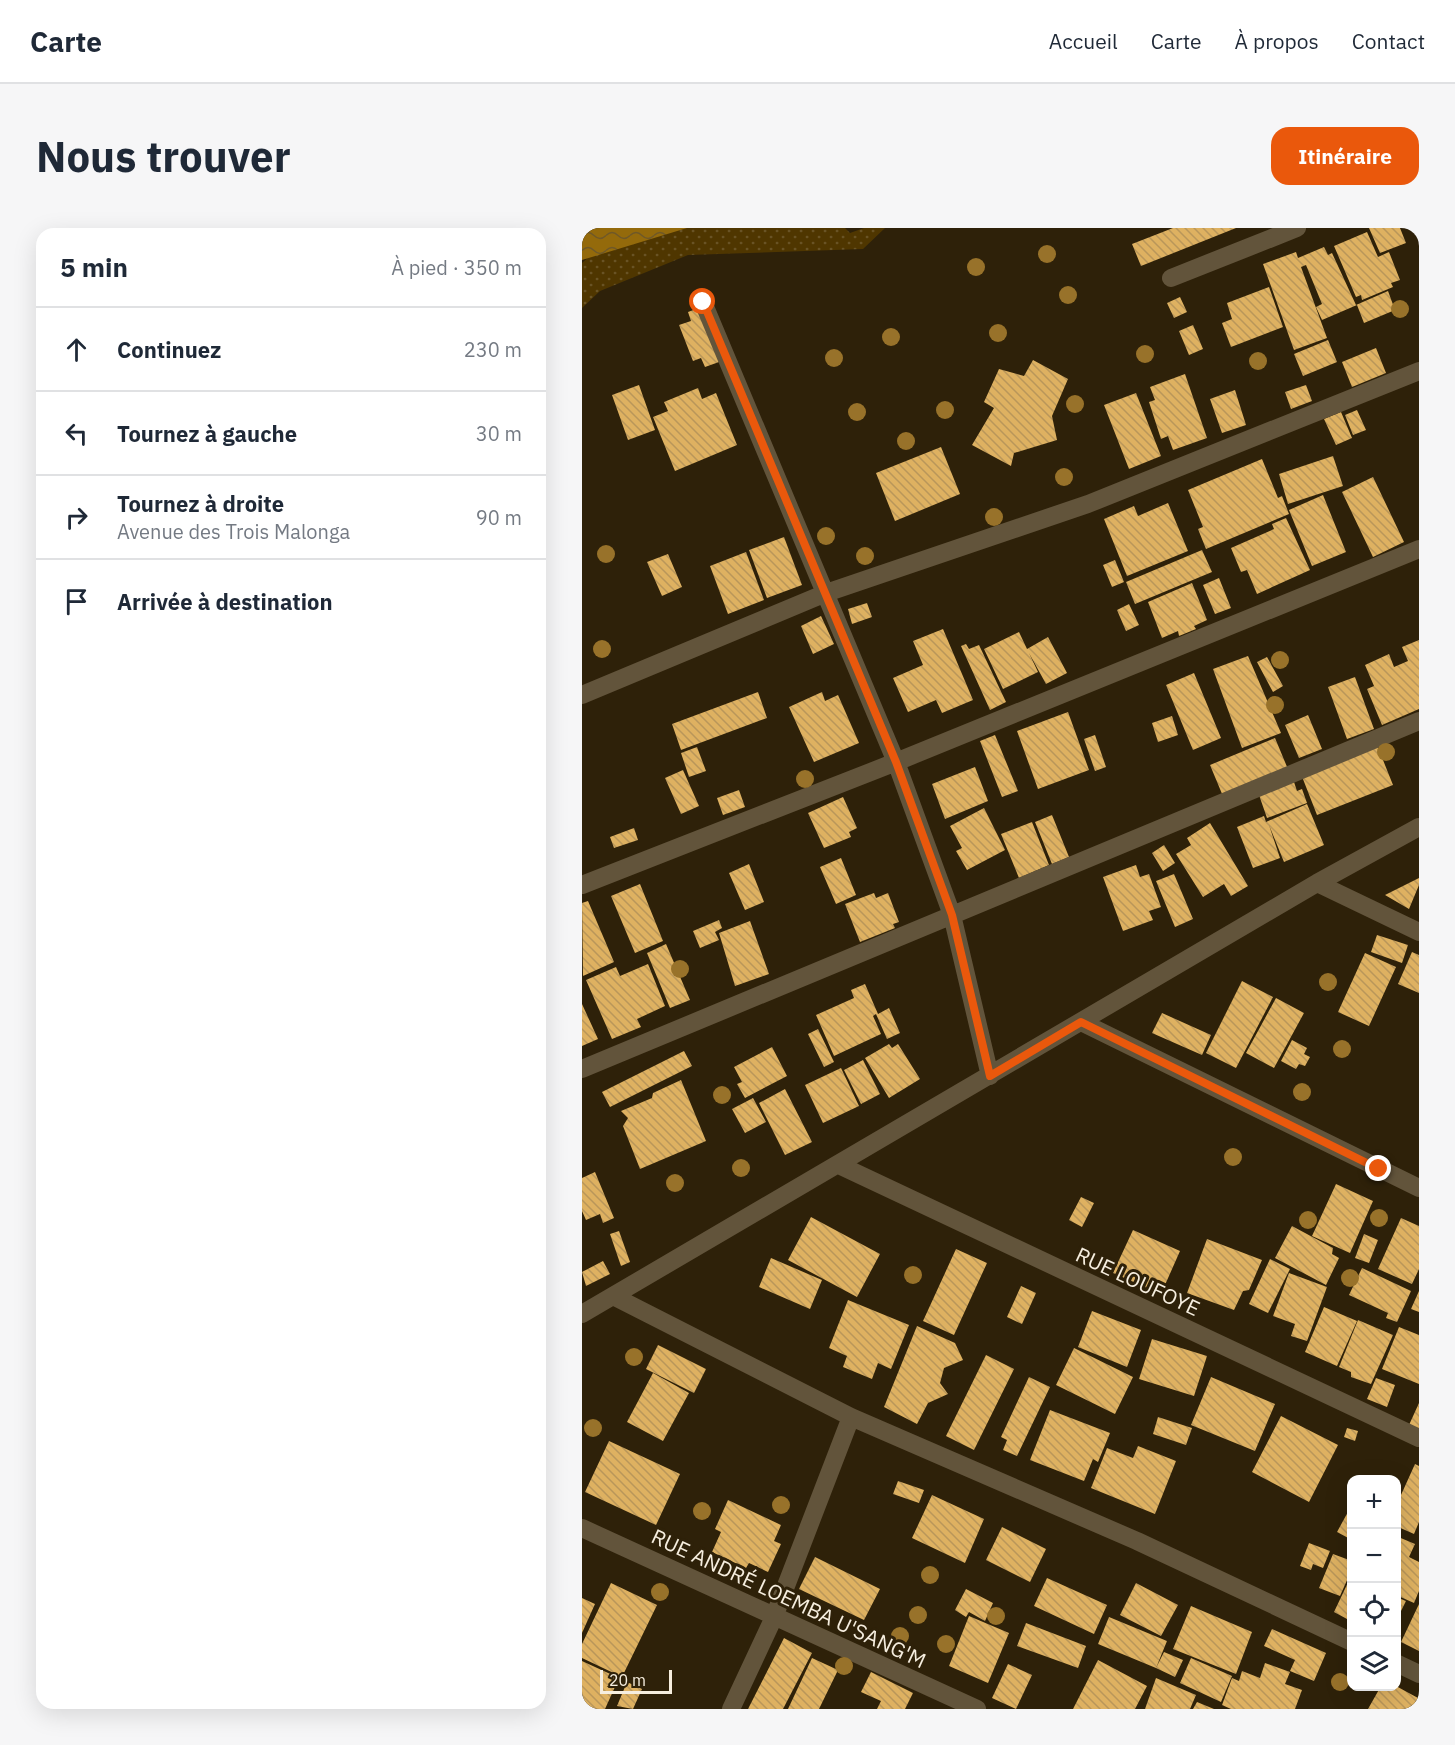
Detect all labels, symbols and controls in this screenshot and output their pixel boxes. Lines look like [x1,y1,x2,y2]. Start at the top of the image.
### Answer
text: Carte [30,23,102,60]
text: Accueil [1049,27,1118,55]
text: Carte [1151,27,1202,55]
text: À propos [1235,27,1319,55]
text: Contact [1352,27,1425,55]
button: Itinéraire [1271,127,1419,185]
text: Nous trouver [36,129,291,184]
text: 5 min [60,250,128,284]
text: À pied · 350 m [391,254,522,281]
route start [689,288,715,314]
icon: ahead [60,333,93,366]
text: Continuez [117,335,221,364]
text: 230 m [464,336,522,363]
icon: left [60,417,93,450]
text: Tournez à gauche [117,419,297,448]
text: 30 m [476,420,522,447]
text: Tournez à droite [117,489,284,518]
icon: right [60,501,93,534]
text: 90 m [476,504,522,531]
text: Avenue des Trois Malonga [117,518,350,545]
icon: arrive [60,585,93,618]
text: Arrivée à destination [117,587,333,616]
route end [1365,1155,1391,1181]
street label: RUE LOUFOYE [1071,1240,1205,1322]
map controls [1347,1475,1401,1691]
button: + [1347,1475,1401,1529]
street label: RUE ANDRÉ LOEMBA U'SANG'M [647,1522,931,1674]
button: − [1347,1529,1401,1583]
button: locate [1347,1583,1401,1637]
button: layers [1347,1637,1401,1691]
scale bar [600,1667,672,1694]
text: 20 m [609,1670,646,1690]

